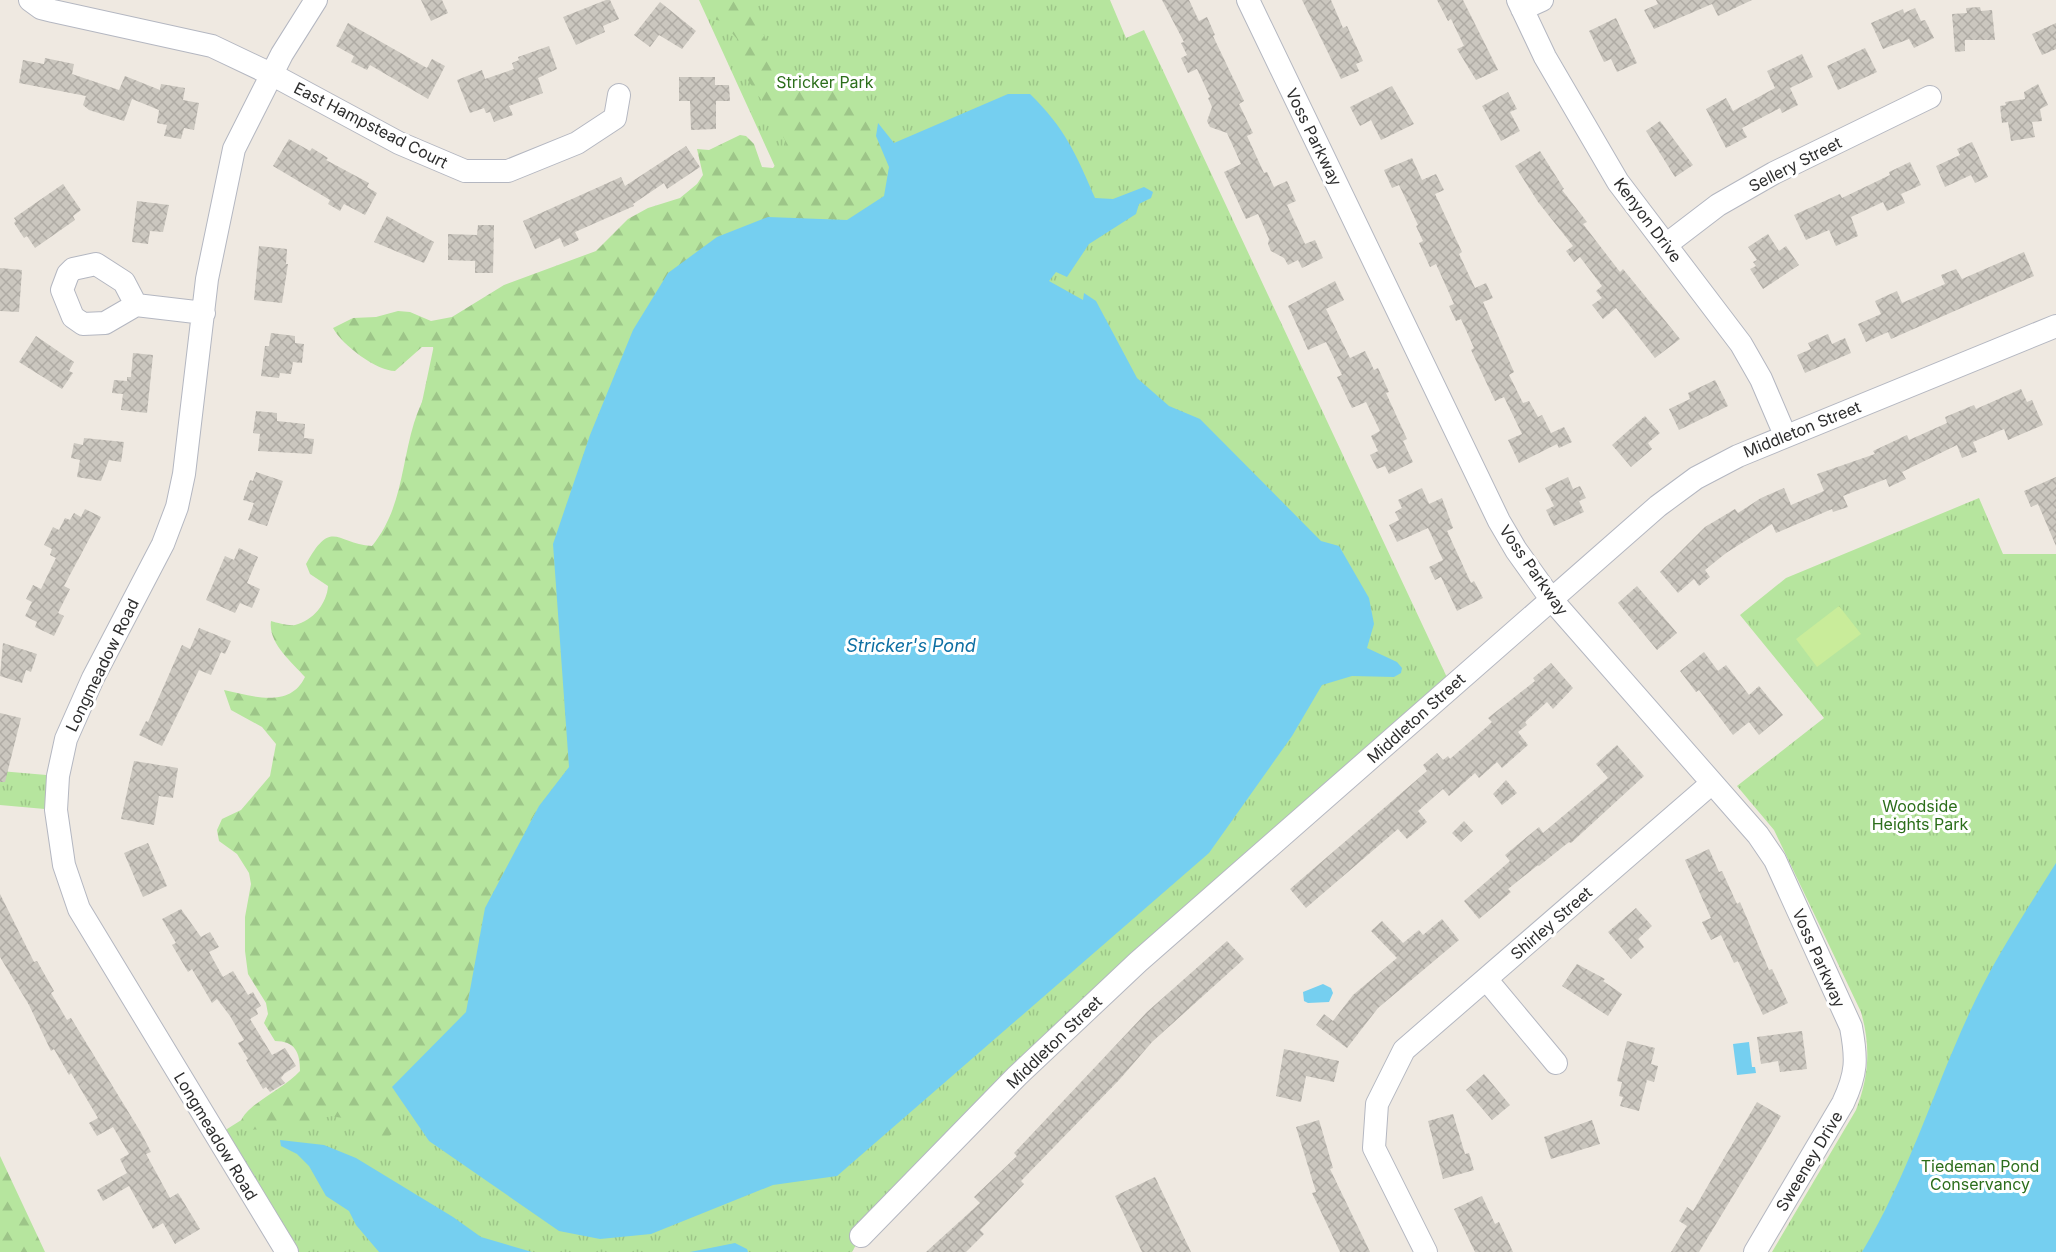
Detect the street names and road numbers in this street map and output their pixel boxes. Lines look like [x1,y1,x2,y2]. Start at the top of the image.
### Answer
street label: East Hampstead Court [291,77,451,173]
street label: Voss Parkway [1282,85,1346,189]
street label: Sellery Street [1745,132,1845,196]
street label: Kenyon Drive [1610,174,1686,266]
street label: Middleton Street [1740,396,1864,462]
street label: Voss Parkway [1495,521,1573,619]
street label: Longmeadow Road [61,595,143,735]
street label: Middleton Street [1363,669,1469,767]
street label: Shirley Street [1506,882,1596,964]
street label: Voss Parkway [1788,905,1850,1011]
street label: Middleton Street [1002,991,1106,1093]
street label: Longmeadow Road [170,1068,262,1204]
street label: Sweeney Drive [1771,1107,1847,1215]

